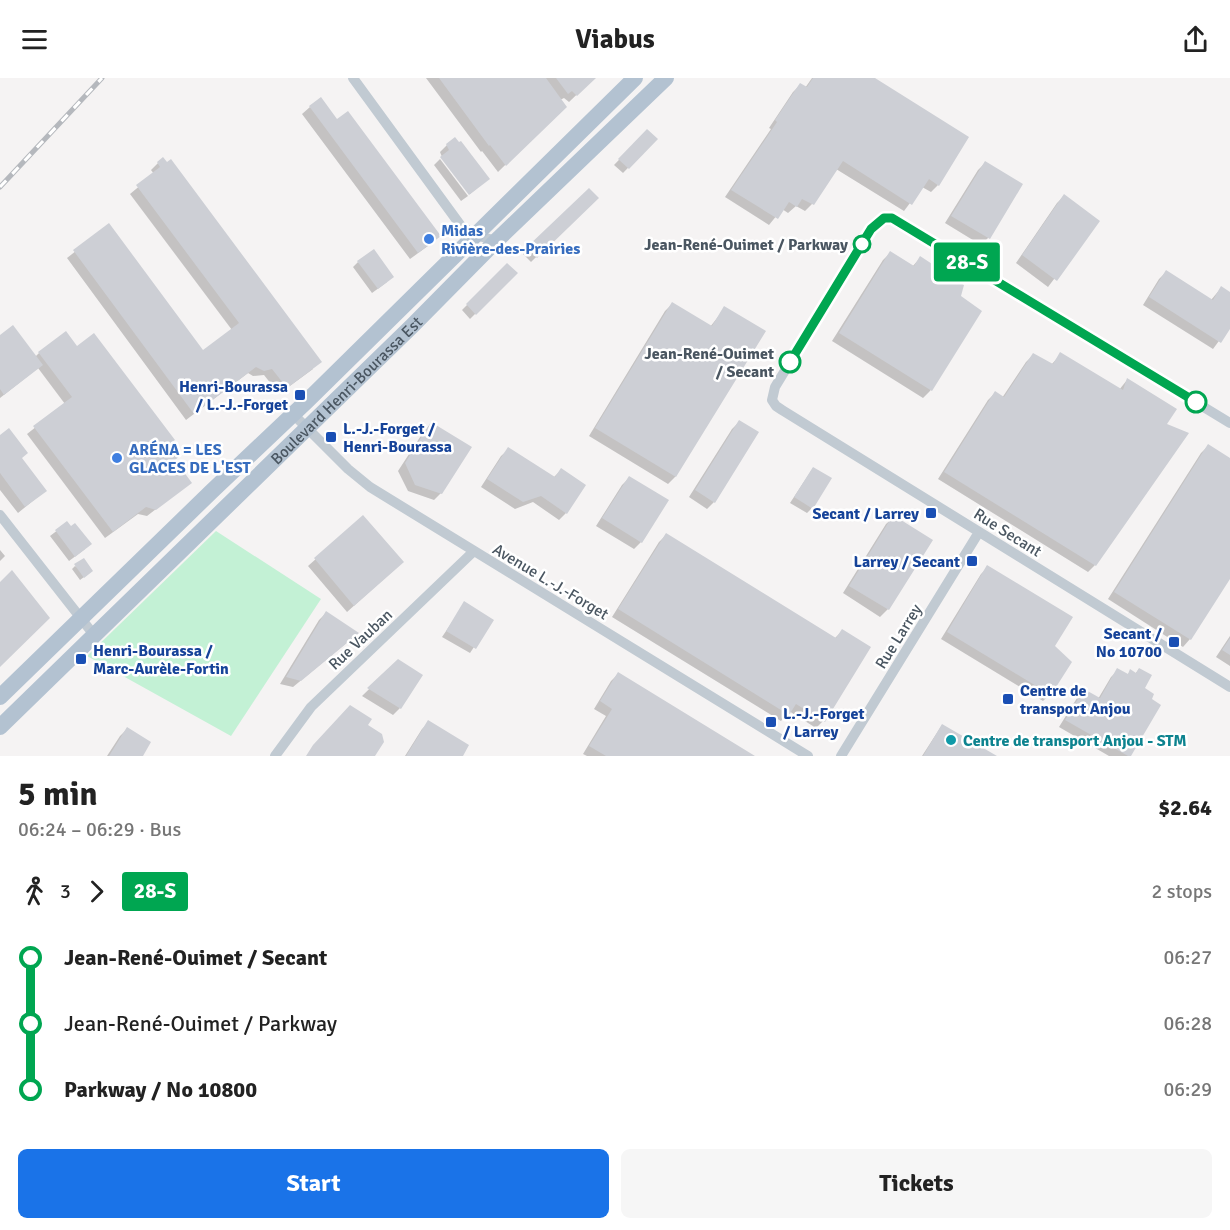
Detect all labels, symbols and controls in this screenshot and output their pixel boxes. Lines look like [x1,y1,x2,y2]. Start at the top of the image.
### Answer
icon: menu [18,23,51,56]
text: Viabus [575,23,655,56]
icon: share [1179,23,1212,56]
place label: Midas Rivière-des-Prairies [441,221,580,259]
marker: Midas Rivière-des-Prairies [422,232,436,246]
place label: Jean-René-Ouimet / Parkway [644,235,848,255]
marker: Jean-René-Ouimet / Parkway [853,235,871,253]
line badge: 28-S [925,242,1009,282]
text: 28-S [946,249,988,275]
street label: Boulevard Henri-Bourassa Est [267,312,427,469]
place label: Jean-René-Ouimet / Secant [644,344,774,382]
marker: Jean-René-Ouimet / Secant [779,351,801,373]
place label: Henri-Bourassa / L.-J.-Forget [179,377,288,415]
marker: Henri-Bourassa / L.-J.-Forget [293,388,307,402]
unlabelled marker [1185,391,1207,413]
place label: L.-J.-Forget / Henri-Bourassa [343,419,452,457]
marker: L.-J.-Forget / Henri-Bourassa [324,430,338,444]
place label: ARÉNA = LES GLACES DE L'EST [129,440,251,478]
marker: ARÉNA = LES GLACES DE L'EST [110,451,124,465]
place label: Secant / Larrey [813,504,919,524]
street label: Rue Secant [970,504,1045,562]
marker: Secant / Larrey [924,506,938,520]
street label: Avenue L.-J.-Forget [489,539,612,625]
place label: Larrey / Secant [854,552,960,572]
marker: Larrey / Secant [965,554,979,568]
street label: Rue Larrey [871,600,927,673]
street label: Rue Vauban [325,605,397,674]
place label: Secant / No 10700 [1096,624,1163,662]
marker: Secant / No 10700 [1167,635,1181,649]
place label: Henri-Bourassa / Marc-Aurèle-Fortin [93,641,229,679]
marker: Henri-Bourassa / Marc-Aurèle-Fortin [74,652,88,666]
place label: Centre de transport Anjou [1019,681,1131,719]
marker: Centre de transport Anjou [1001,692,1015,706]
place label: L.-J.-Forget / Larrey [783,704,864,742]
marker: L.-J.-Forget / Larrey [764,715,778,729]
place label: Centre de transport Anjou - STM [963,731,1187,751]
marker: Centre de transport Anjou - STM [944,733,958,747]
text: 5 min [18,774,98,815]
text: $2.64 [1158,794,1212,821]
text: 06:24 – 06:29 · Bus [18,817,181,842]
icon: walk [18,875,51,908]
icon: forward [80,875,113,908]
text: 28-S [134,878,176,904]
text: 3 [60,879,71,904]
text: 2 stops [1151,879,1212,904]
text: Jean-René-Ouimet / Secant [64,944,327,971]
text: 06:27 [1163,945,1212,970]
text: Jean-René-Ouimet / Parkway [64,1010,337,1037]
text: 06:28 [1163,1011,1212,1036]
text: Parkway / No 10800 [64,1076,257,1103]
text: 06:29 [1163,1077,1212,1102]
button: Start [18,1149,609,1218]
button: Tickets [621,1149,1212,1218]

